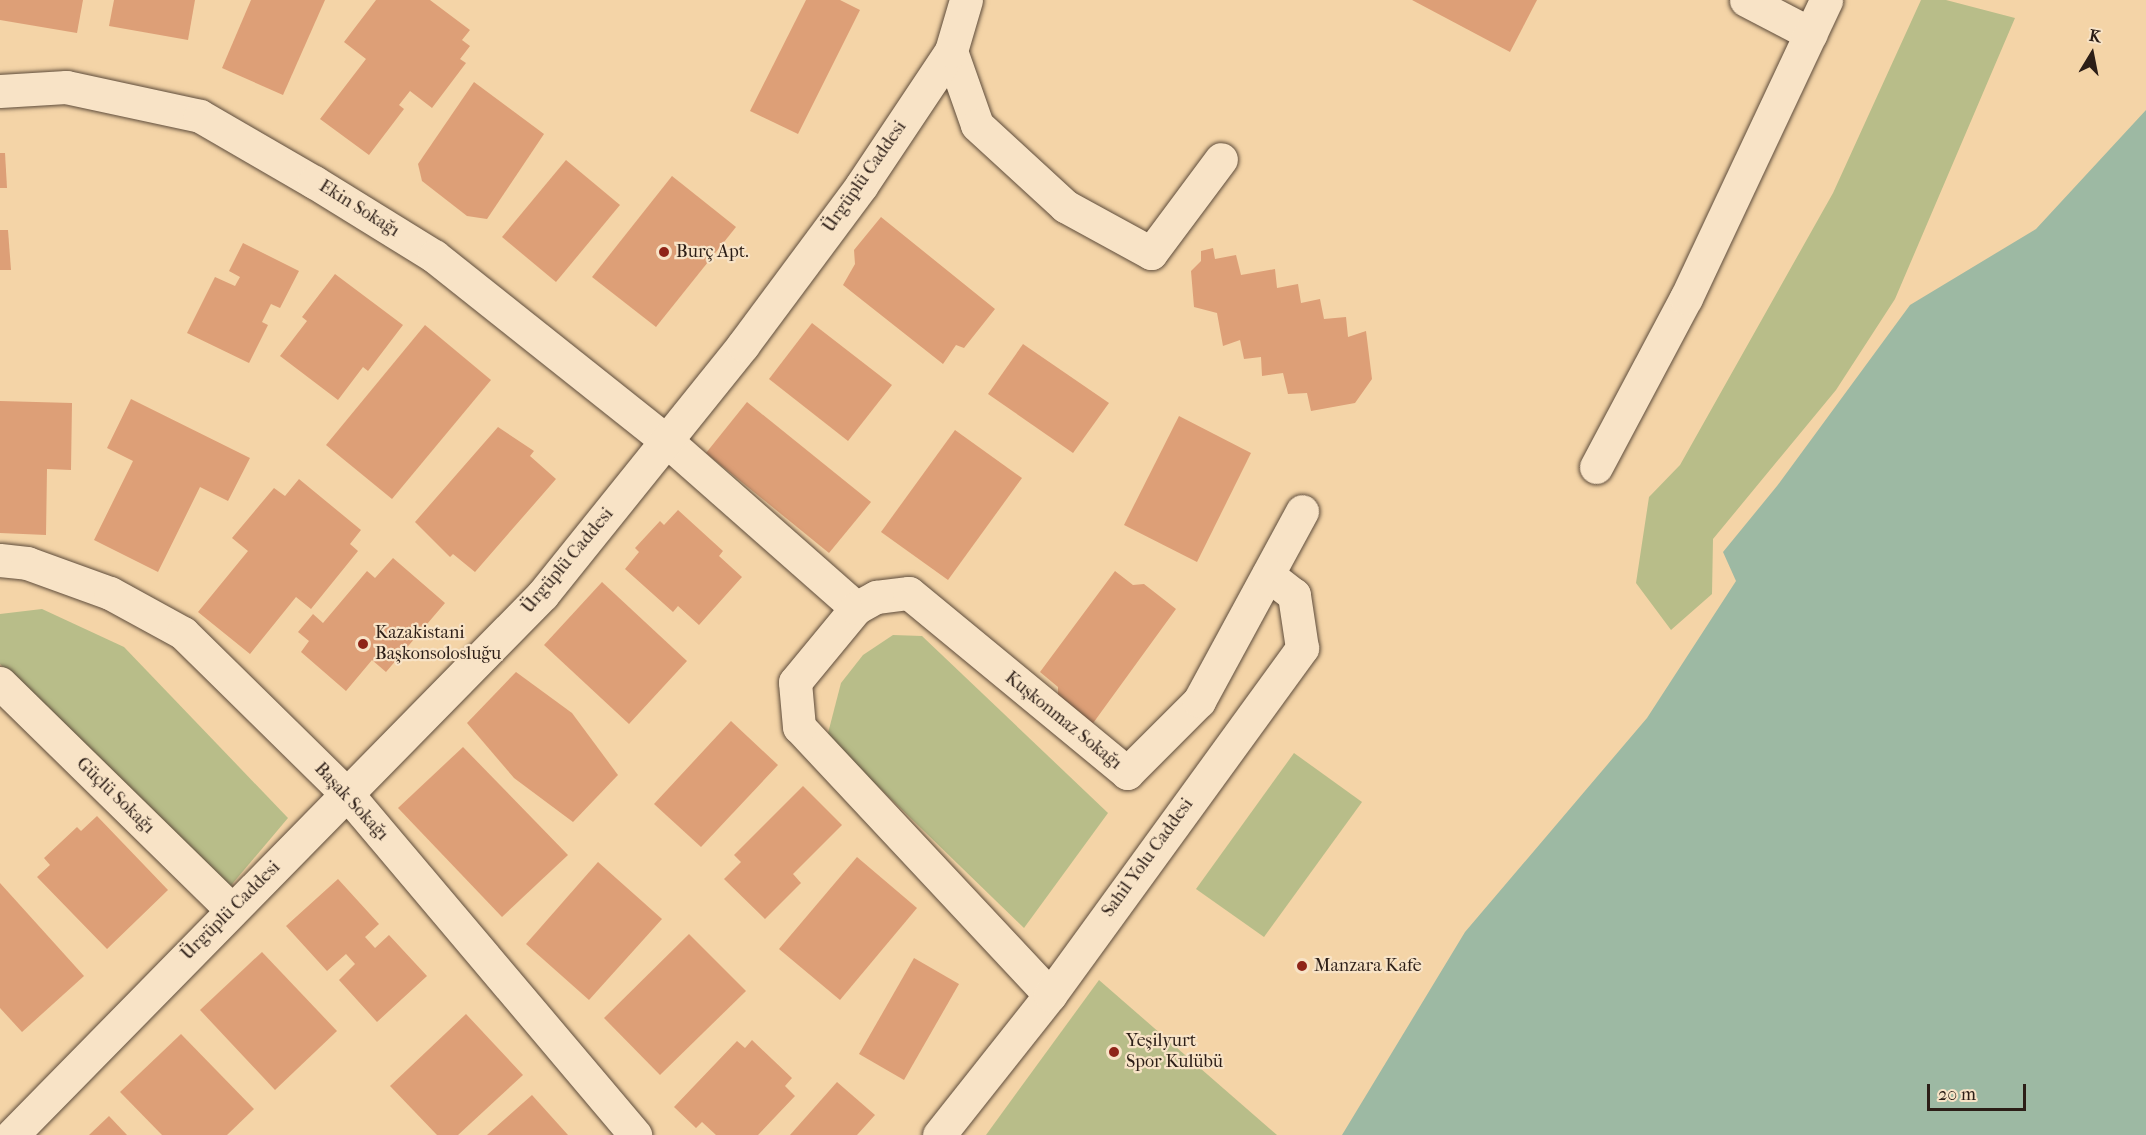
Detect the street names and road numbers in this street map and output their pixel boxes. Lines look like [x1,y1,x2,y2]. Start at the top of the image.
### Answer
street label: Ürgüplü Caddesi [819,117,911,237]
street label: Ekin Sokağı [315,176,403,242]
street label: Ürgüplü Caddesi [518,504,618,618]
street label: Kuşkonmaz Sokağı [1000,667,1126,775]
street label: Güçlü Sokağı [71,753,159,839]
street label: Başak Sokağı [309,758,393,846]
street label: Sahil Yolu Caddesi [1098,794,1198,922]
street label: Ürgüplü Caddesi [177,857,285,965]

